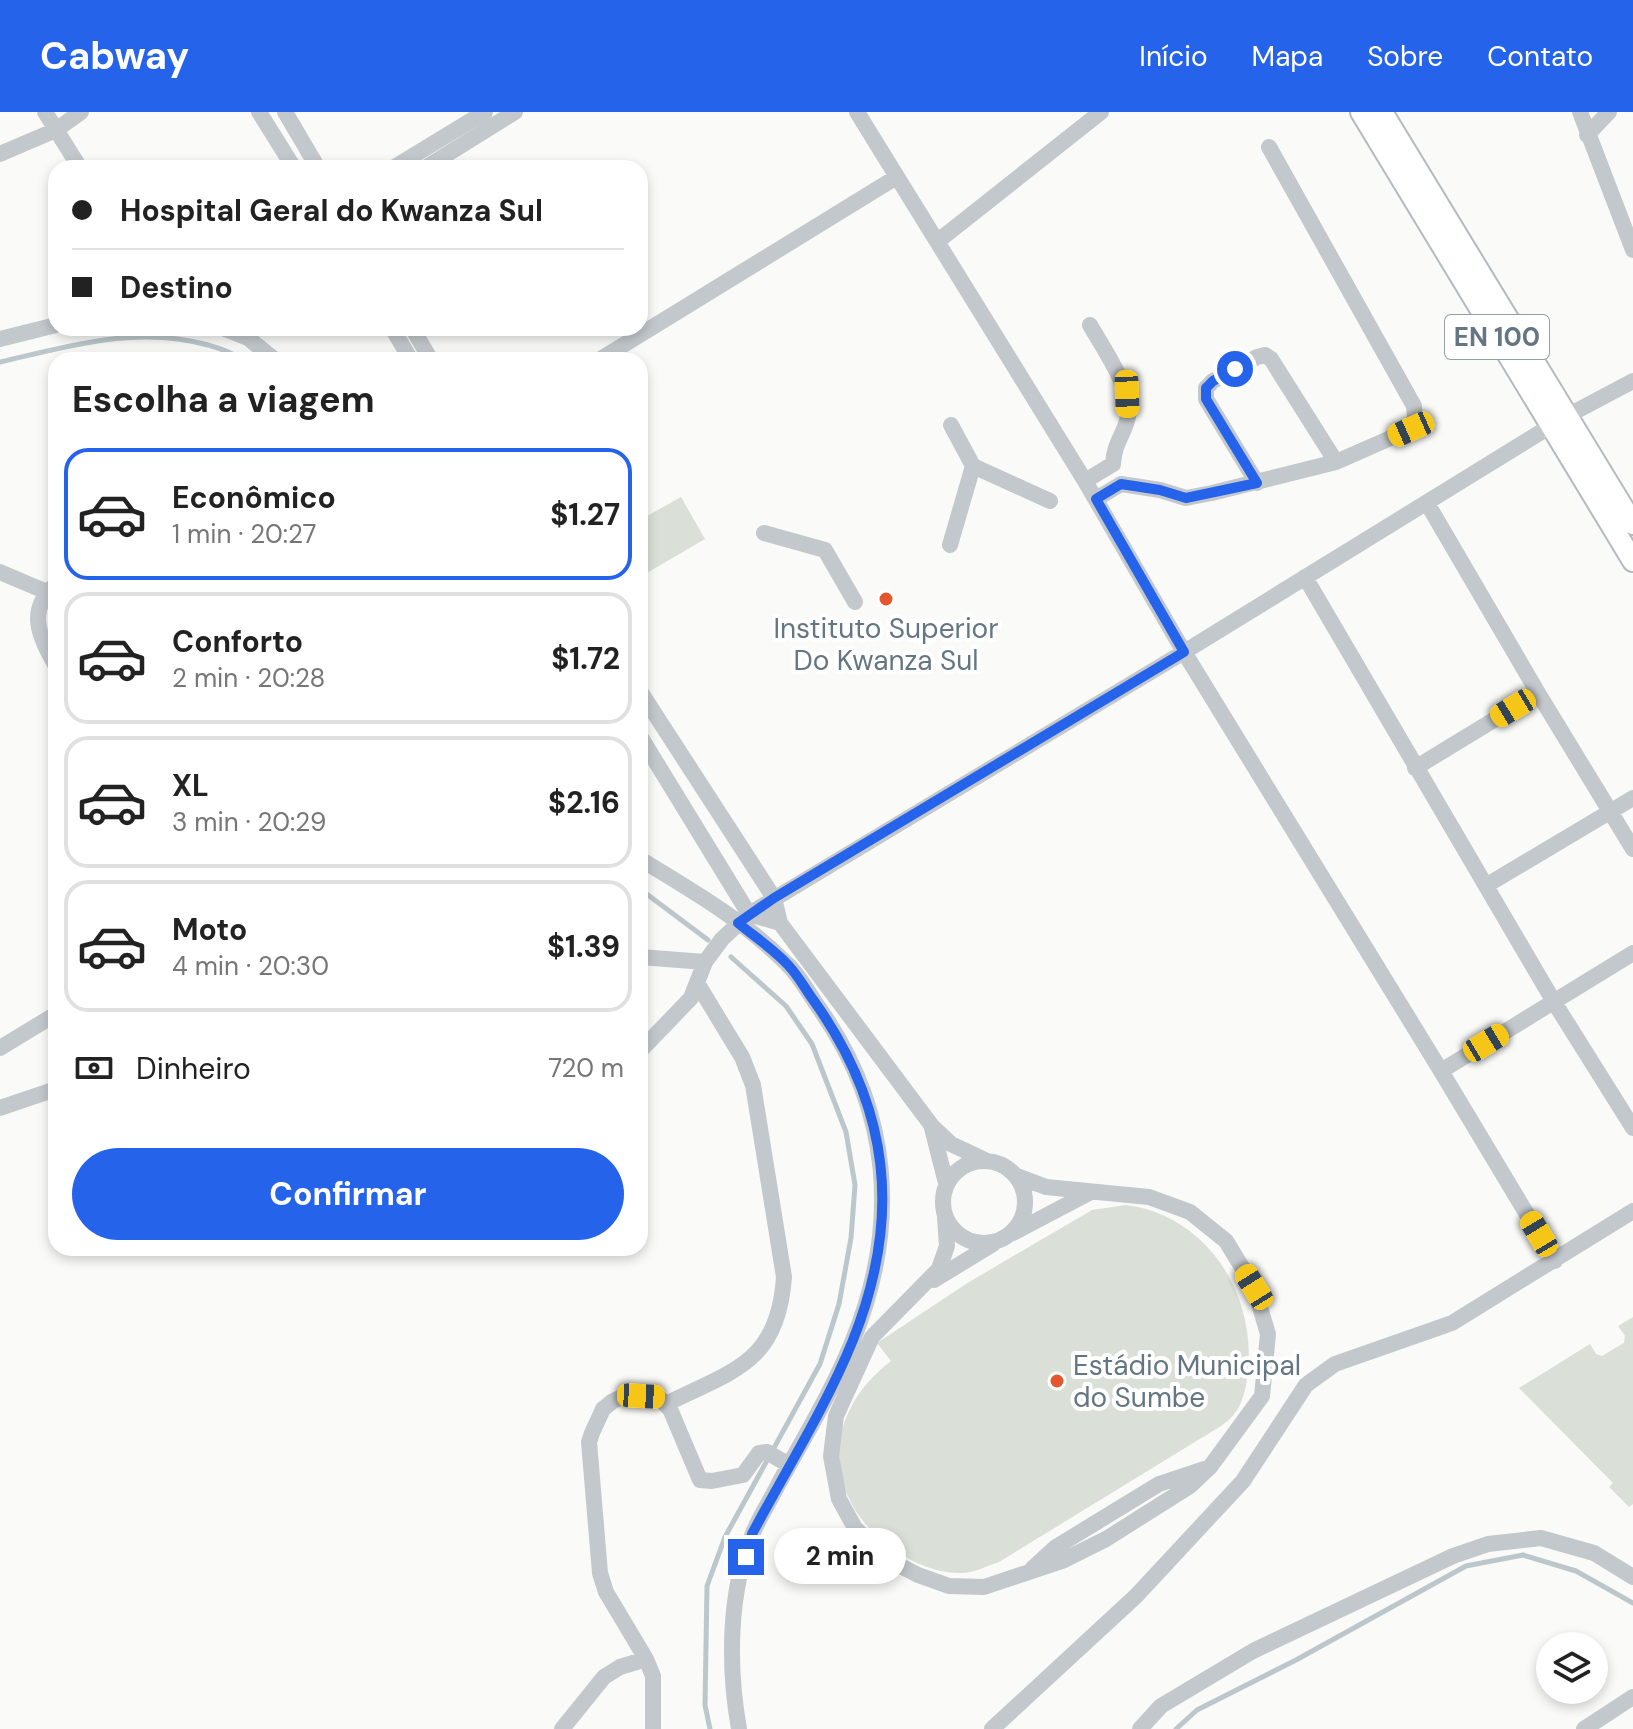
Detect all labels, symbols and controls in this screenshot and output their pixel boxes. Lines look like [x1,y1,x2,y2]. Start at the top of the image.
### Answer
text: Cabway [40,31,189,81]
text: Início [1139,38,1208,75]
text: Mapa [1252,38,1323,75]
text: Sobre [1367,38,1443,75]
text: Contato [1487,38,1593,75]
text: Hospital Geral do Kwanza Sul [120,191,543,230]
text: Destino [120,268,233,307]
road number: EN 100 [1445,315,1549,359]
route start [1217,351,1253,387]
car [1114,370,1140,418]
text: Escolha a viagem [72,376,375,423]
car [1384,408,1438,450]
icon: car [76,478,148,550]
text: Econômico [172,478,336,517]
text: $1.27 [550,495,620,534]
text: 1 min · 20:27 [172,517,317,551]
marker: Instituto Superior Do Kwanza Sul [877,590,895,608]
place label: Instituto Superior Do Kwanza Sul [773,610,999,679]
icon: car [76,622,148,694]
text: Conforto [172,622,303,661]
text: $1.72 [551,639,620,678]
text: 2 min · 20:28 [172,661,325,695]
car [1486,685,1540,731]
icon: car [76,766,148,838]
text: XL [172,766,209,805]
text: $2.16 [548,783,620,822]
text: 3 min · 20:29 [172,805,326,839]
icon: car [76,910,148,982]
text: Moto [172,910,247,949]
text: $1.39 [547,927,620,966]
text: 4 min · 20:30 [172,949,329,983]
car [1459,1020,1513,1066]
icon: cash [72,1046,116,1090]
text: Dinheiro [136,1049,251,1088]
text: 720 m [548,1051,624,1085]
button: Confirmar [72,1148,624,1240]
car [1516,1207,1562,1261]
car [1231,1260,1277,1314]
place label: Estádio Municipal do Sumbe [1073,1347,1301,1416]
marker: Estádio Municipal do Sumbe [1048,1372,1066,1390]
car [616,1383,666,1409]
callout: 2 min [774,1529,906,1585]
route end [728,1539,764,1575]
text: 2 min [806,1539,874,1573]
map controls [1536,1632,1608,1704]
button: layers [1536,1632,1608,1704]

